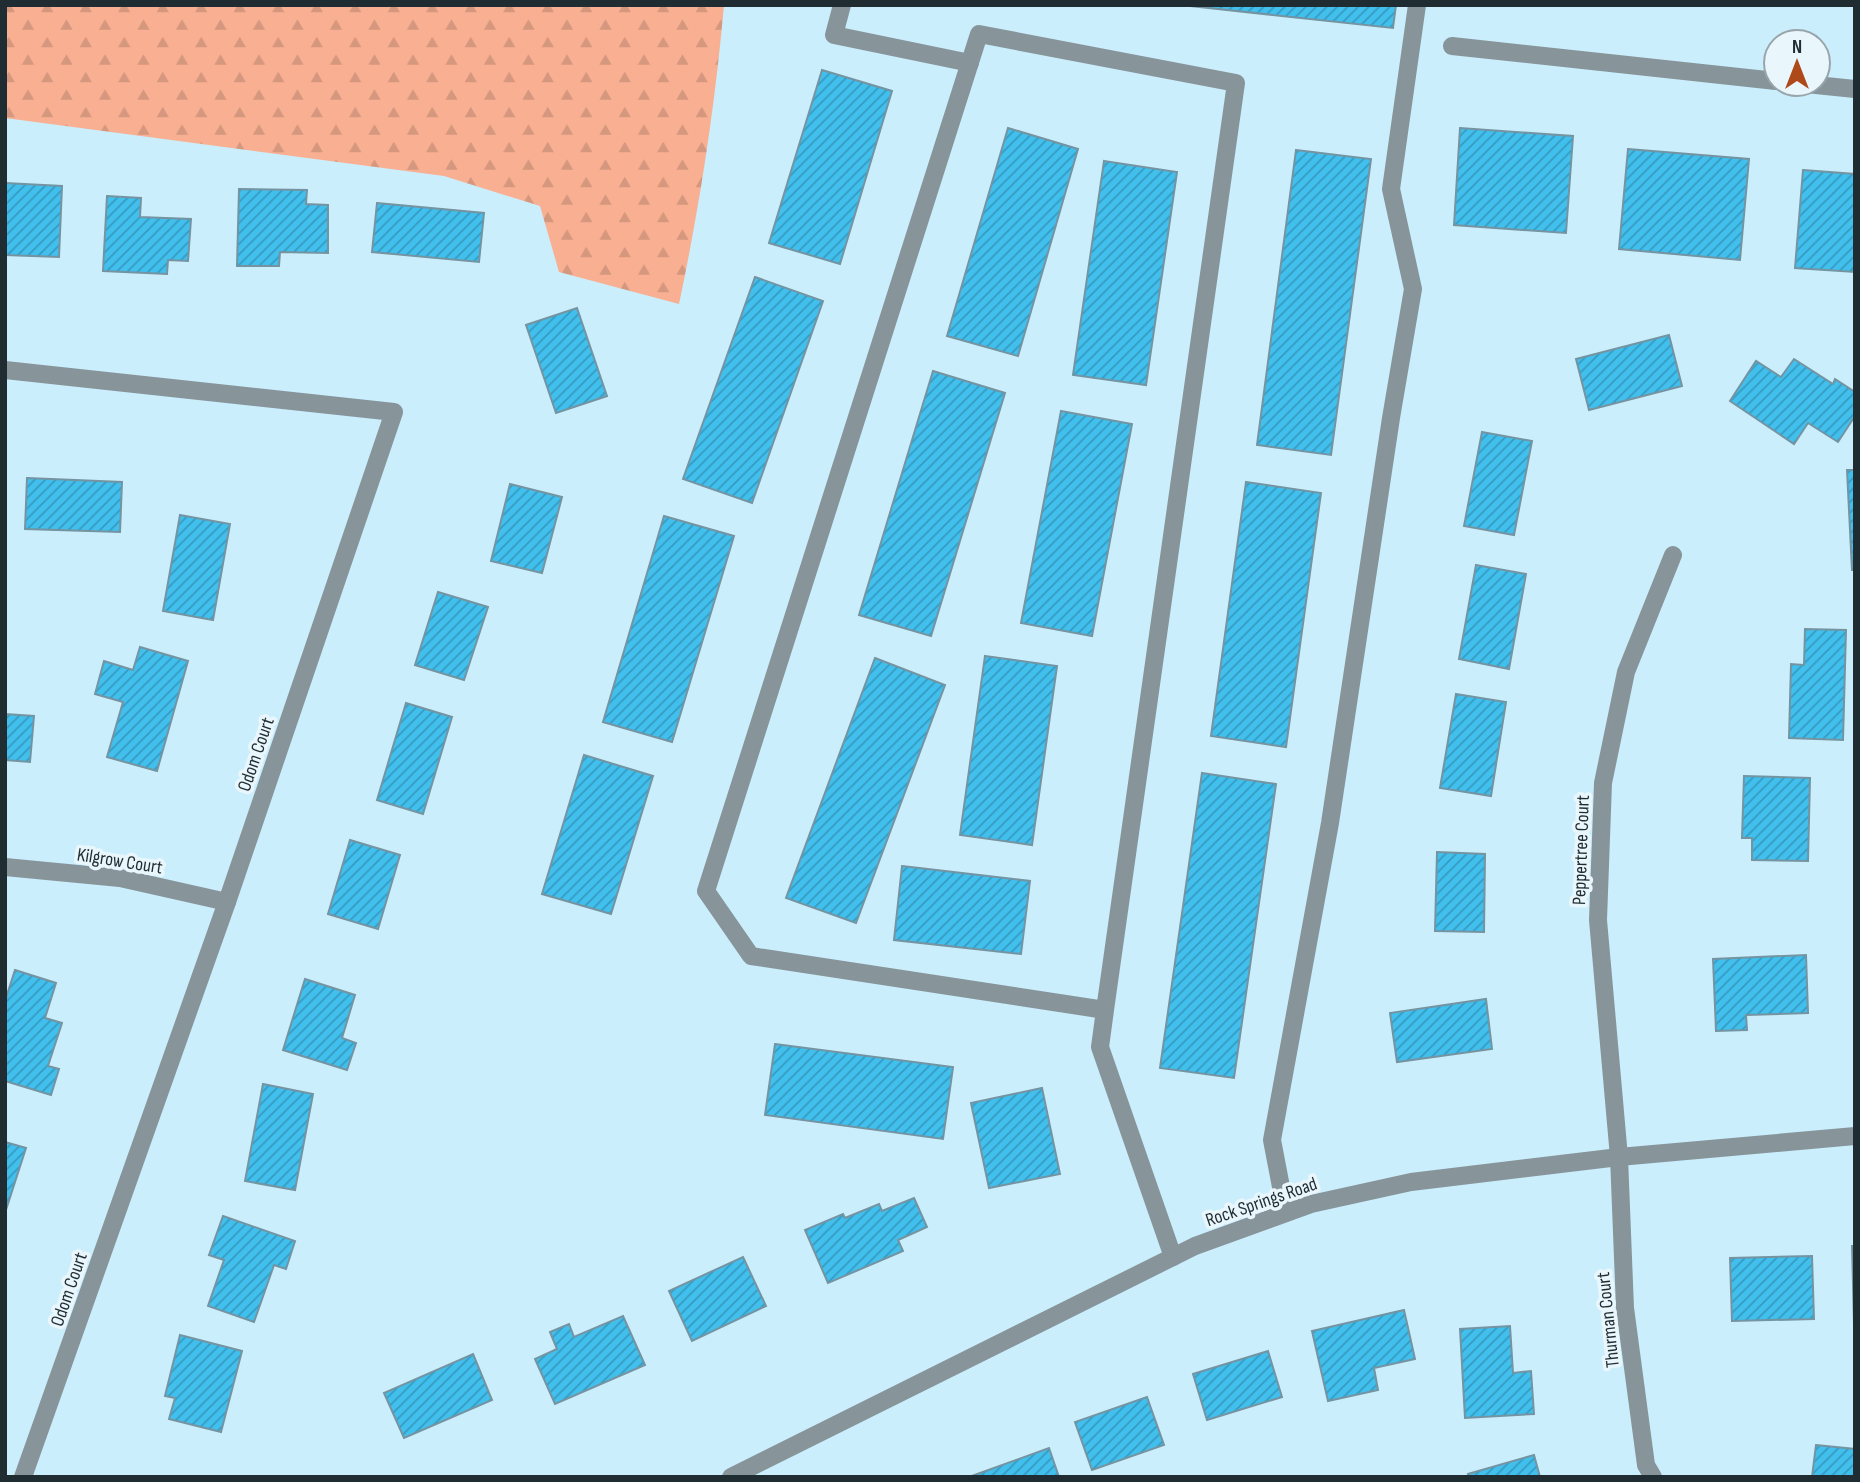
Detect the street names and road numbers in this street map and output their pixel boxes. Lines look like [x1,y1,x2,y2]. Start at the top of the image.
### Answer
street label: Odom Court [233,714,280,795]
street label: Peppertree Court [1568,794,1595,906]
street label: Kilgrow Court [75,843,164,880]
street label: Rock Springs Road [1203,1173,1320,1232]
street label: Odom Court [46,1249,93,1330]
street label: Thurman Court [1592,1271,1625,1369]

